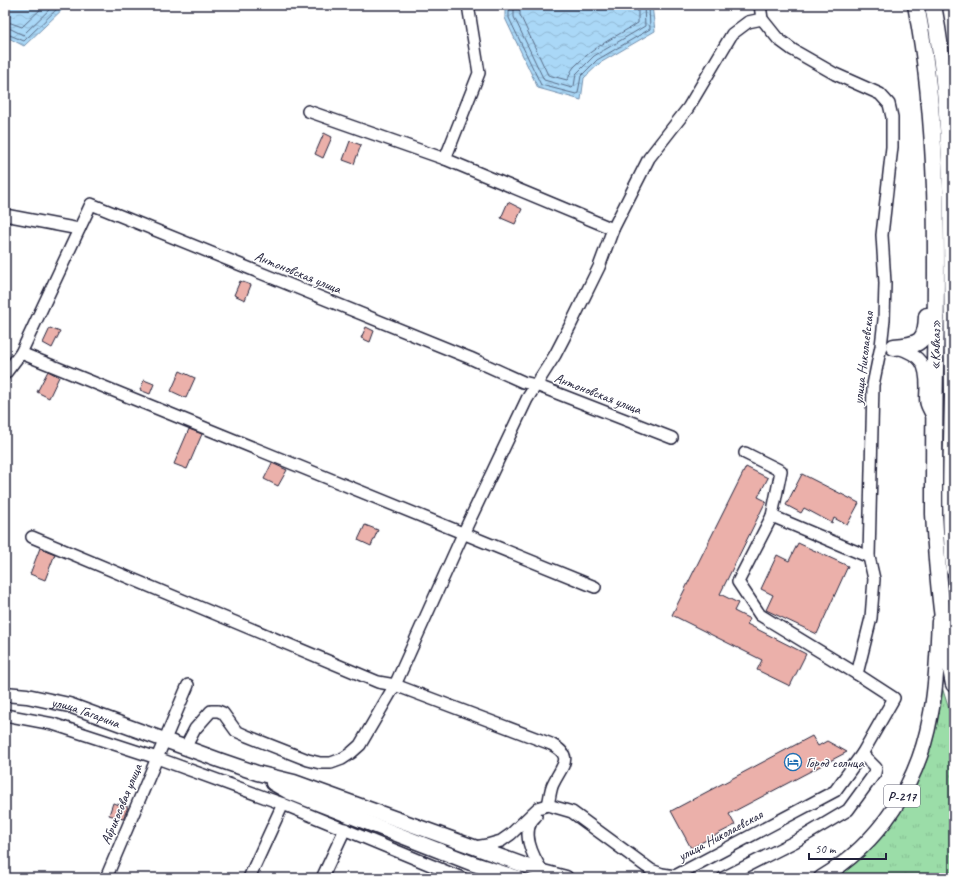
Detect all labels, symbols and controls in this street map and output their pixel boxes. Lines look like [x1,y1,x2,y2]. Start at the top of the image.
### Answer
street label: Антоновская улица [252,247,344,298]
street label: улица Николаевская [849,310,878,406]
street label: «Кавказ» [927,320,944,370]
street label: Антоновская улица [552,369,644,418]
street label: улица Гагарина [49,693,123,732]
hotel icon: Город солнца [783,752,803,772]
place label: Город солнца [806,754,865,771]
street label: Абрикосовая улица [97,760,147,847]
road number: Р-217 [884,785,920,807]
street label: улица Николаевская [674,805,766,865]
scale bar [809,835,886,861]
text: 50 m [815,841,837,857]

